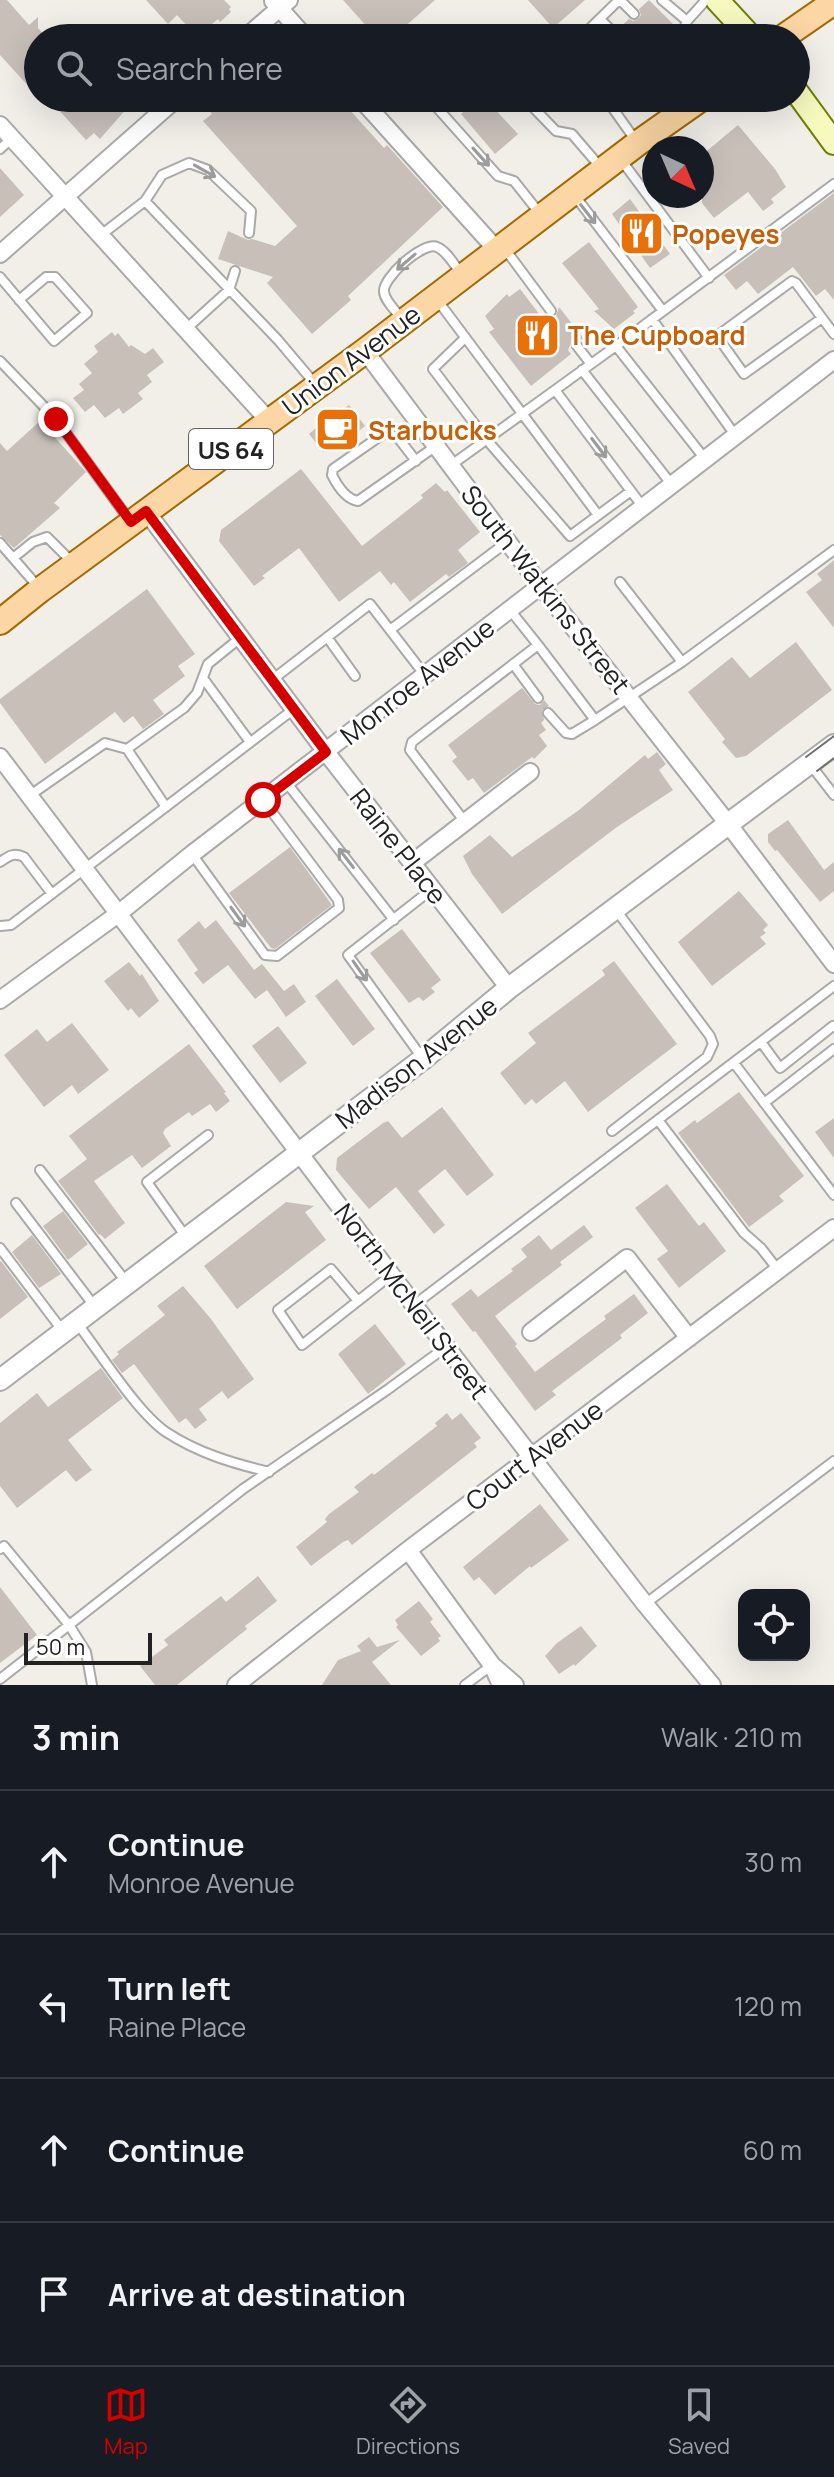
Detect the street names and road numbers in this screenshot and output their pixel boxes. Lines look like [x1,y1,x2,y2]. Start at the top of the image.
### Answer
street label: Union Avenue [274,296,428,424]
road number: US 64 [189,429,273,469]
street label: South Watkins Street [453,477,639,701]
street label: Monroe Avenue [332,609,502,753]
street label: Raine Place [342,781,456,911]
street label: Madison Avenue [328,987,504,1137]
street label: North McNeil Street [326,1196,498,1406]
street label: Court Avenue [458,1391,610,1519]

